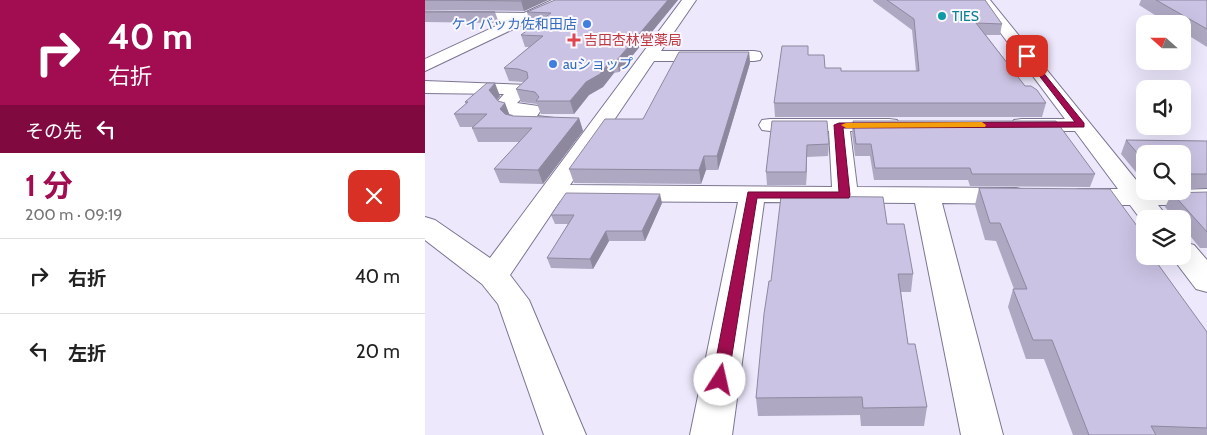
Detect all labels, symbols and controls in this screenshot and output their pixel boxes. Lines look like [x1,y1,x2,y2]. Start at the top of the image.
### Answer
place label: TIES [952,7,979,25]
marker: TIES [936,10,948,22]
text: 40 m [108,15,193,58]
place label: ケイバッカ佐和田店 [452,15,577,33]
north arrow [1136,15,1191,70]
map controls [1136,15,1191,265]
marker: ケイバッカ佐和田店 [581,18,593,30]
icon: right [25,20,90,85]
place label: 吉田杏林堂薬局 [584,31,682,49]
marker: 吉田杏林堂薬局 [568,34,580,46]
pin [1006,35,1048,77]
icon: arrive [1013,42,1041,70]
place label: auショップ [563,55,633,73]
marker: auショップ [547,58,559,70]
text: 右折 [108,63,152,90]
button: sound [1136,80,1191,135]
icon: left [92,115,120,143]
text: その先 [25,120,82,143]
button: search [1136,145,1191,200]
text: 1 分 [25,167,73,204]
button: close [348,170,400,222]
text: 200 m · 09:19 [25,205,122,224]
button: layers [1136,210,1191,265]
icon: right [25,262,53,290]
text: 40 m [355,265,400,288]
text: 右折 [68,267,106,290]
icon: left [25,337,53,365]
text: 20 m [356,340,400,363]
text: 左折 [68,342,106,365]
position arrow [693,353,745,405]

